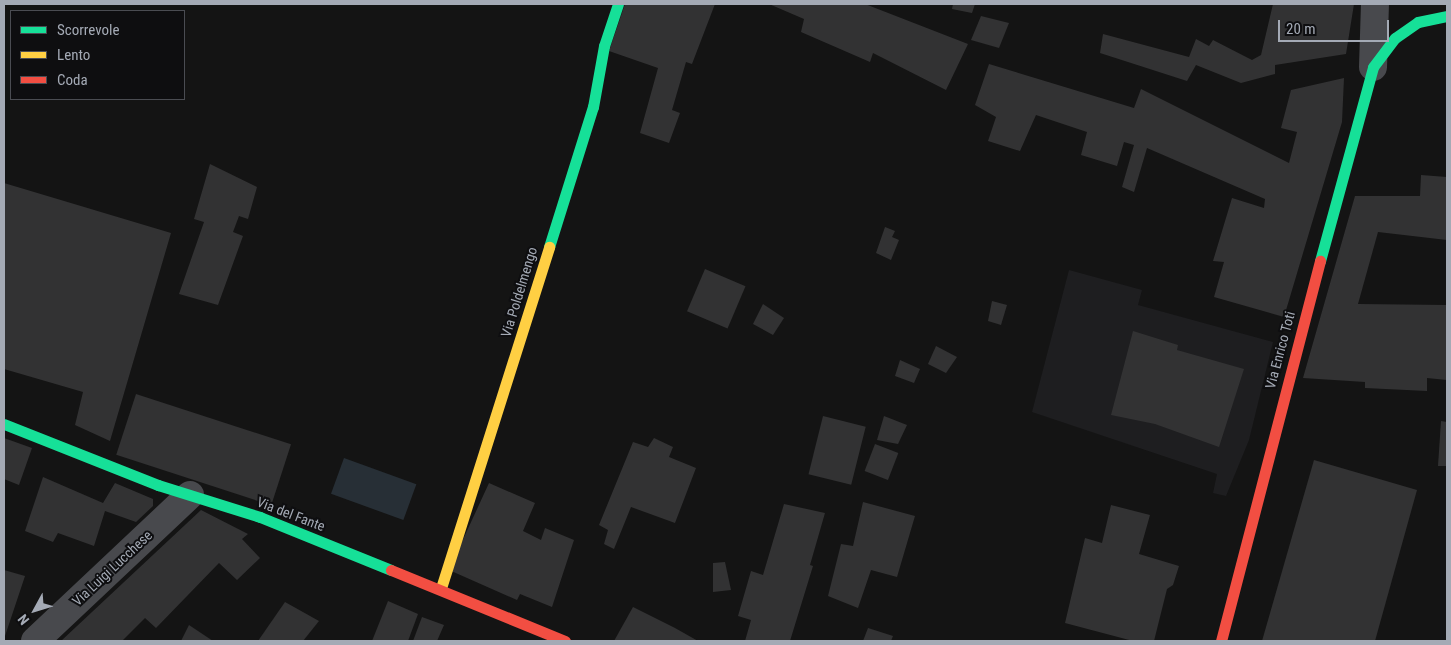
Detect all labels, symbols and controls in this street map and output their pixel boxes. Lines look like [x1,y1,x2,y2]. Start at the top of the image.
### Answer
legend [10,10,185,100]
scale bar [1281,10,1392,42]
text: 20 m [1286,20,1316,38]
text: Scorrevole [57,21,119,39]
text: Lento [57,46,90,64]
text: Coda [57,71,88,89]
street label: Via Poldelmengo [497,245,541,339]
street label: Via Enrico Toti [1262,309,1298,391]
street label: Via del Fante [255,493,327,535]
street label: Via Luigi Lucchese [69,527,155,609]
north arrow [10,585,60,635]
text: N [14,611,32,628]

